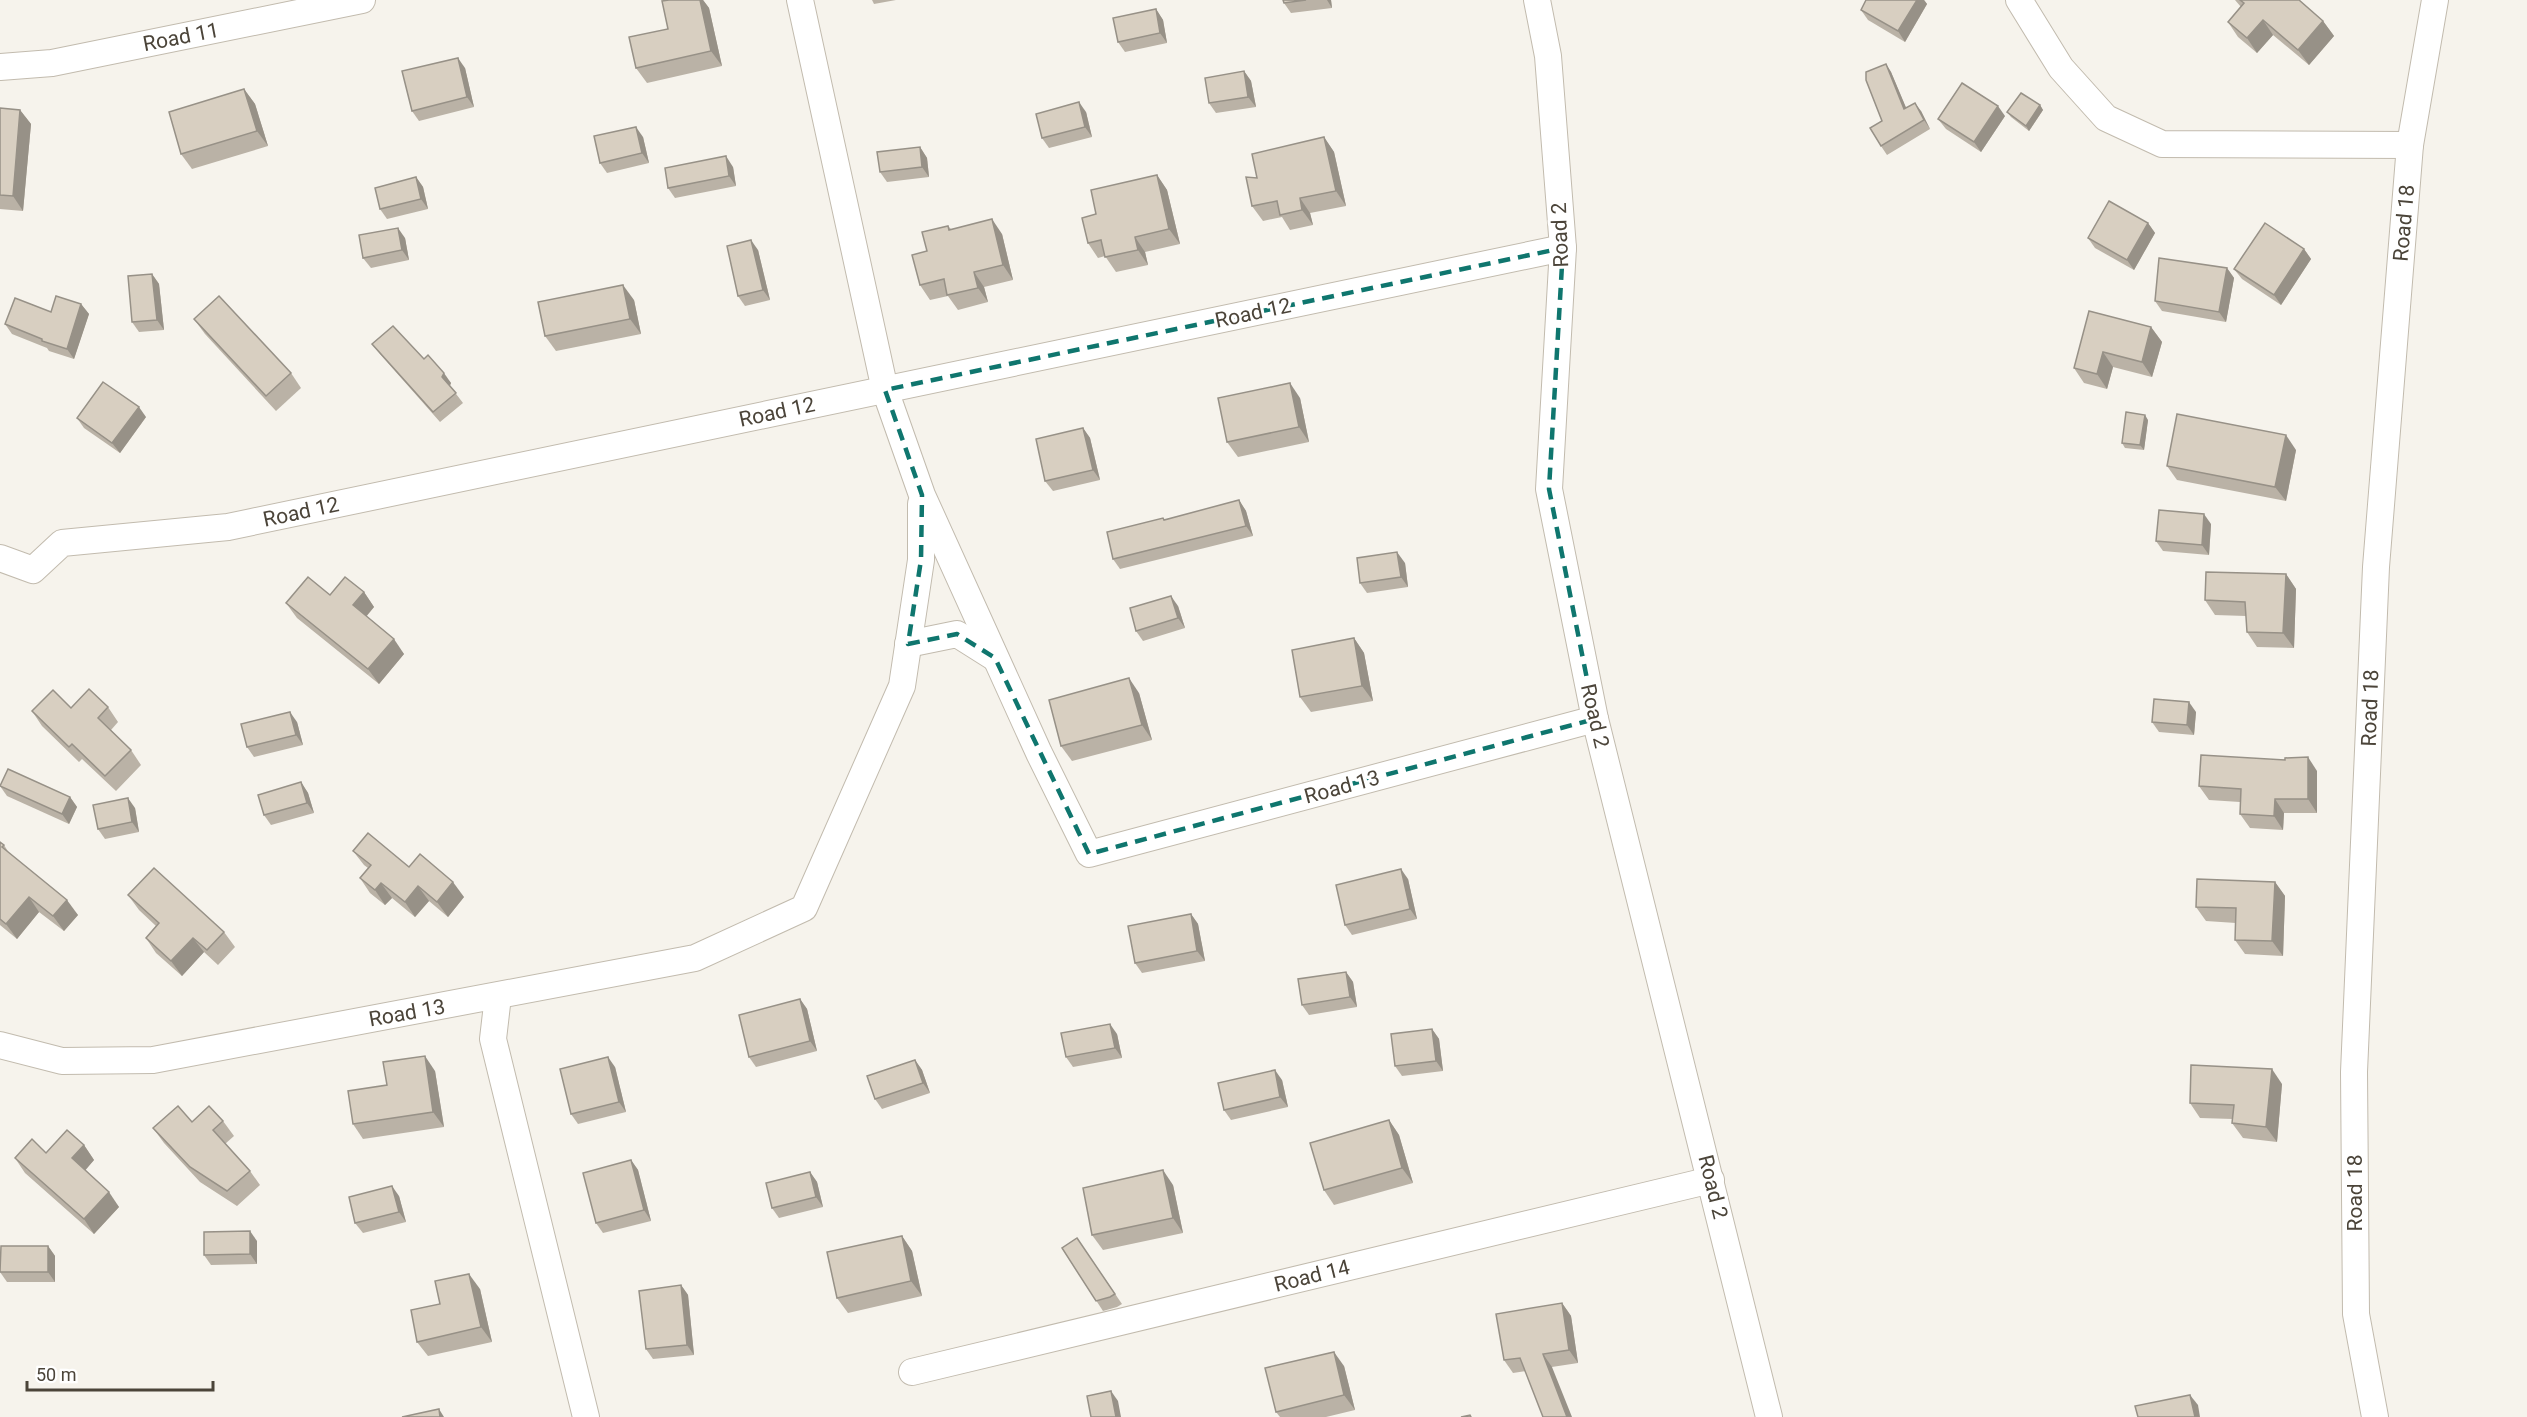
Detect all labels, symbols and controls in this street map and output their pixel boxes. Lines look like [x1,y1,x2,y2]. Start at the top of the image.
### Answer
street label: Road 11 [141,18,221,56]
street label: Road 18 [2389,184,2419,262]
street label: Road 2 [1547,202,1573,268]
street label: Road 12 [1213,293,1293,333]
street label: Road 12 [737,392,817,432]
street label: Road 12 [261,492,341,532]
street label: Road 18 [2357,669,2383,747]
street label: Road 2 [1576,682,1614,751]
street label: Road 13 [1302,765,1382,809]
street label: Road 13 [367,994,447,1032]
street label: Road 2 [1693,1152,1733,1222]
street label: Road 18 [2343,1155,2367,1232]
street label: Road 14 [1272,1255,1352,1297]
scale bar [27,1354,213,1392]
text: 50 m [36,1364,76,1385]

